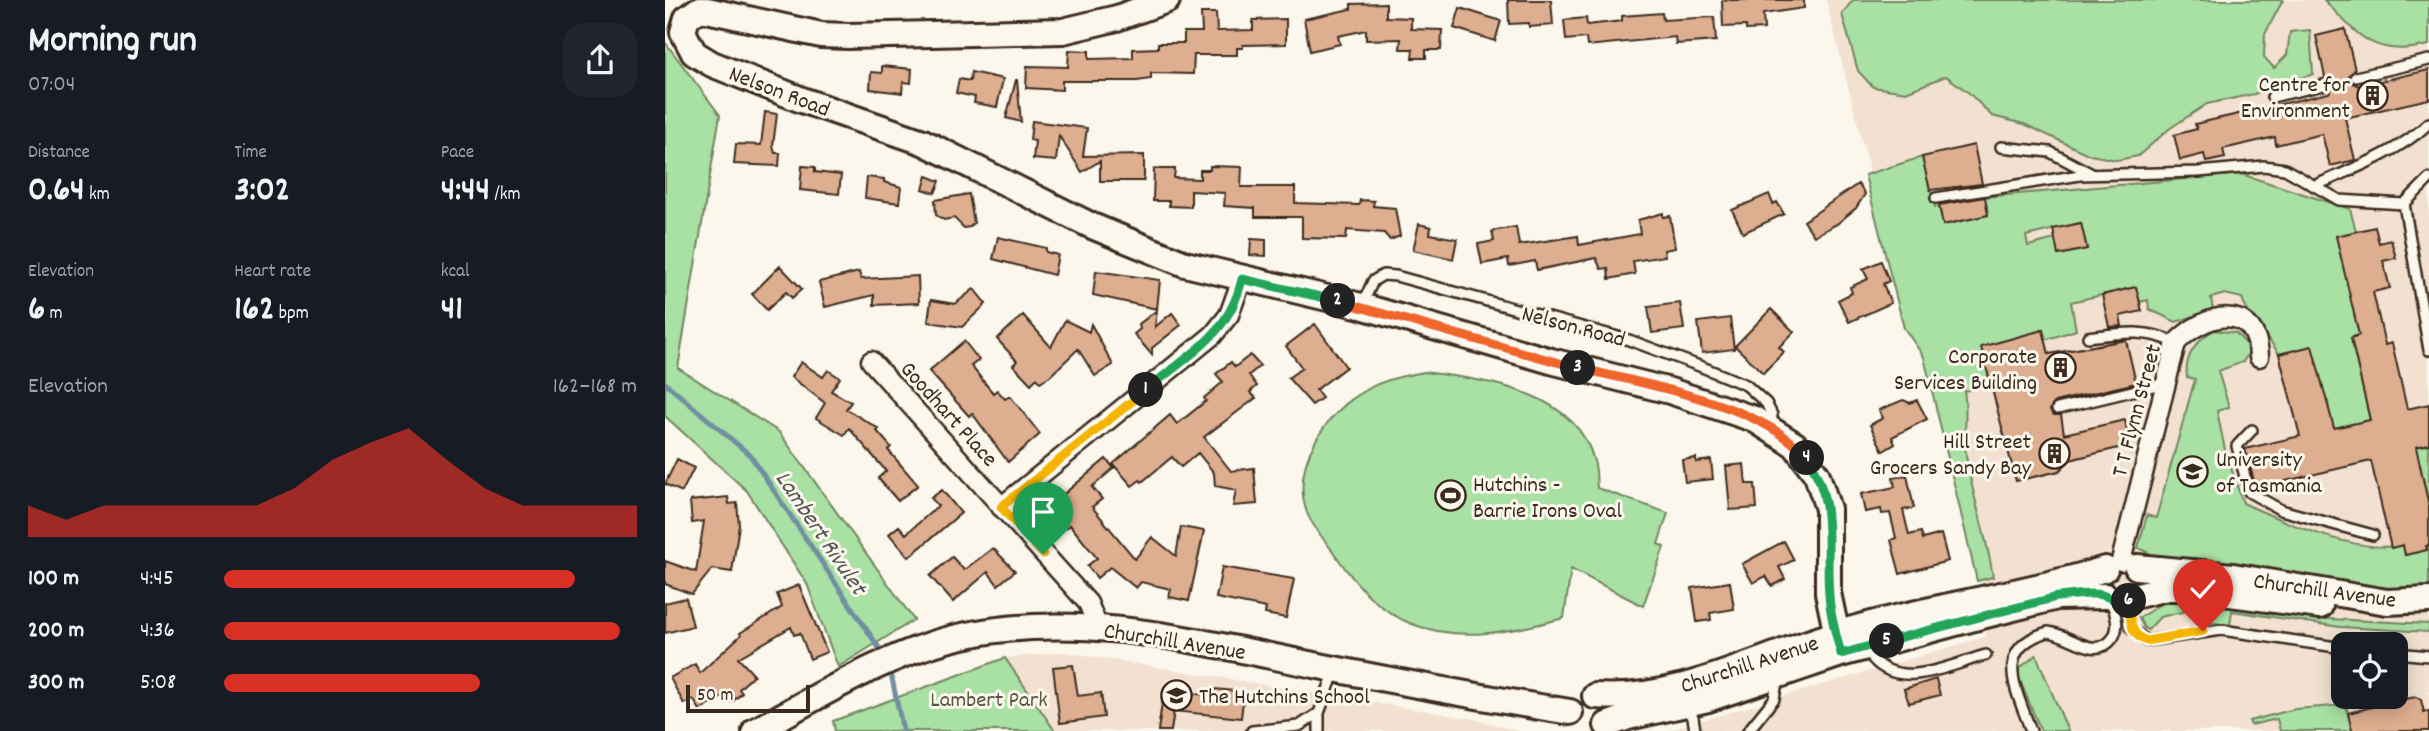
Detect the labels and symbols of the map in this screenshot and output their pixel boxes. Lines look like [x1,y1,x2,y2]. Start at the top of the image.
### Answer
street label: Nelson Road [723,59,834,128]
place label: Centre for Environment [2241,70,2350,129]
building icon: Centre for Environment [2356,79,2390,113]
pin: 2 [1321,284,1355,318]
street label: Nelson Road [1518,299,1628,358]
street label: T T Flynn Street [2105,341,2172,481]
place label: Corporate Services Building [1894,342,2037,401]
pin: 3 [1560,350,1595,386]
building icon: Corporate Services Building [2043,351,2077,385]
street label: Goodhart Place [891,355,1004,476]
pin: 1 [1128,372,1163,408]
place label: Hill Street Grocers Sandy Bay [1870,427,2032,486]
building icon: Hill Street Grocers Sandy Bay [2037,436,2071,470]
pin: 4 [1789,440,1825,476]
place label: University of Tasmania [2216,445,2323,504]
school or university icon: University of Tasmania [2176,454,2210,488]
water label: Lambert Rivulet [765,465,875,604]
place label: Hutchins - Barrie Irons Oval [1473,470,1622,529]
sports icon: Hutchins - Barrie Irons Oval [1433,479,1467,513]
pin [1013,482,1073,554]
pin [2173,559,2233,631]
street label: Churchill Avenue [2251,566,2398,619]
pin: 6 [2111,584,2147,618]
street label: Churchill Avenue [1101,616,1248,671]
pin: 5 [1869,624,1905,658]
street label: Churchill Avenue [1677,628,1823,704]
school or university icon: The Hutchins School [1159,678,1193,712]
scale bar [686,682,810,714]
place label: The Hutchins School [1199,682,1370,715]
park label: Lambert Park [930,685,1048,718]

